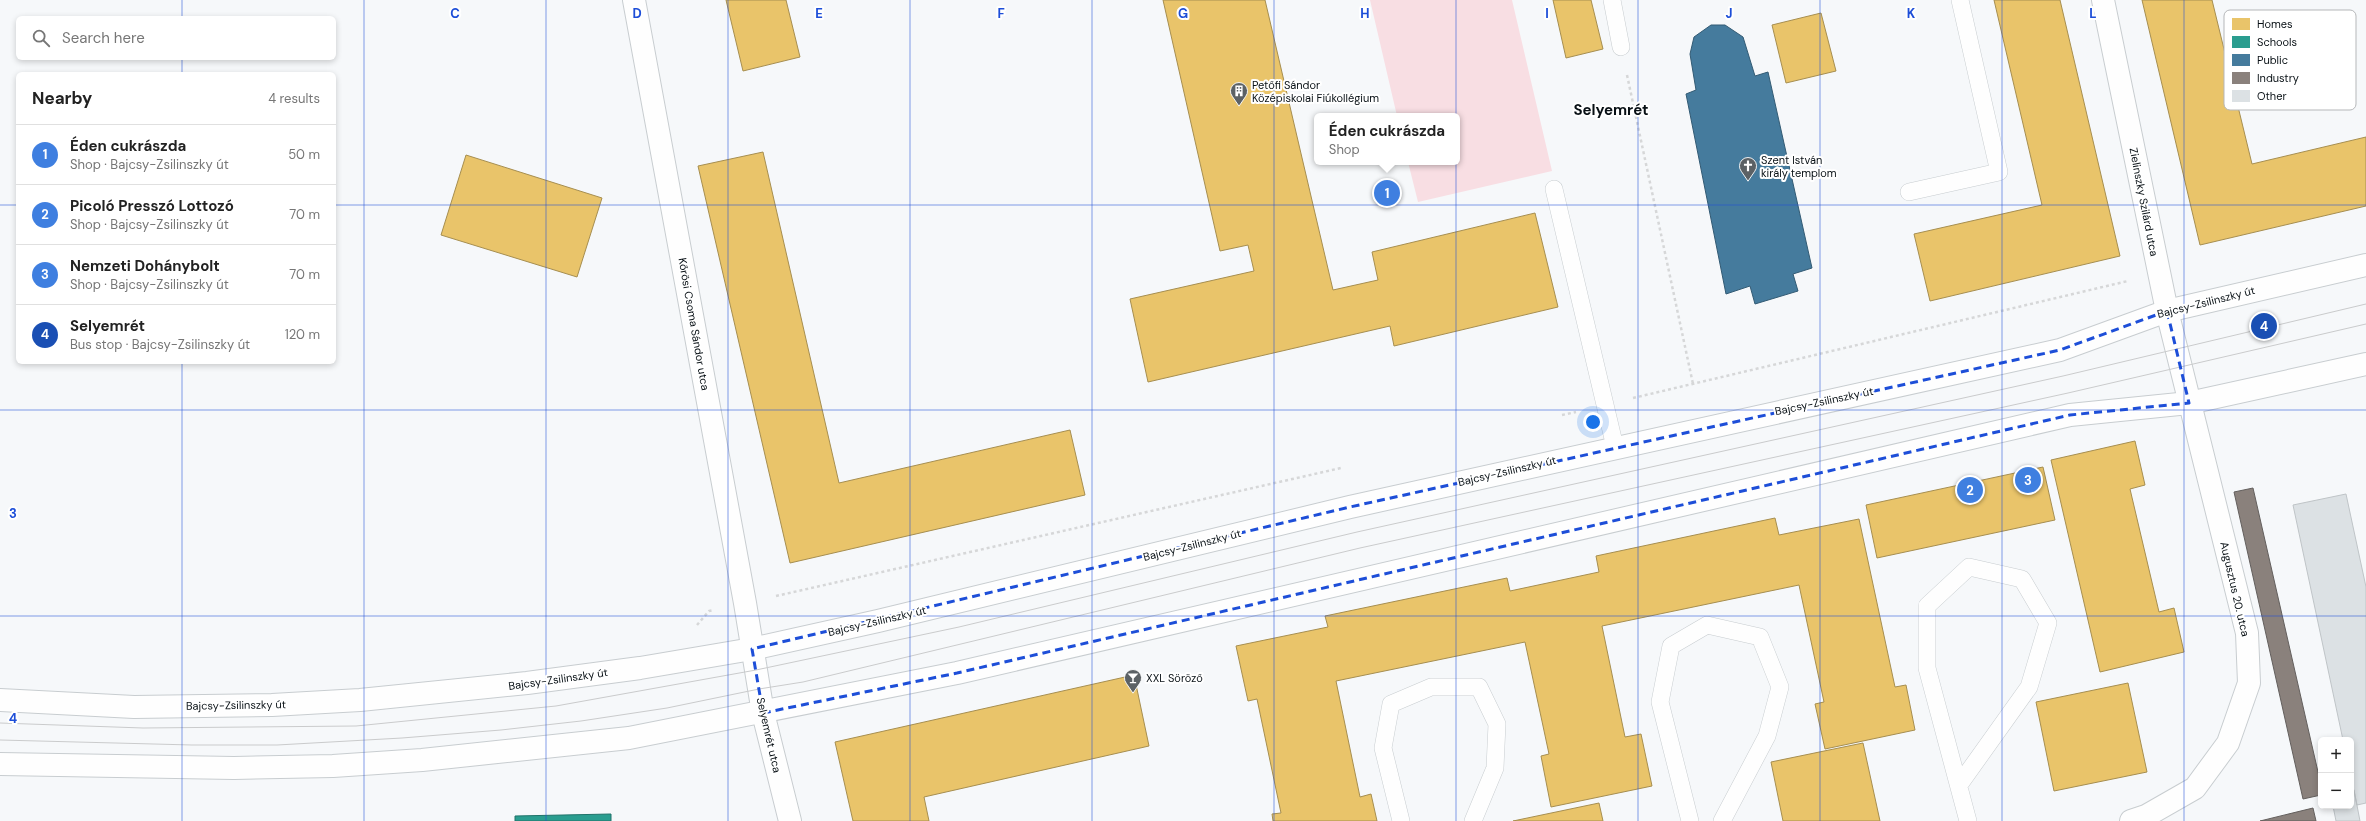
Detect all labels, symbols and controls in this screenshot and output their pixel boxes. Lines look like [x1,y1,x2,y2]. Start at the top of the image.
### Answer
text: C [450,5,460,22]
text: D [632,5,642,22]
text: E [815,5,823,22]
text: F [997,5,1005,22]
text: G [1178,5,1188,22]
text: H [1360,5,1370,22]
text: I [1545,5,1549,22]
text: J [1725,5,1733,22]
text: K [1907,5,1916,22]
text: L [2089,5,2097,22]
legend [2224,10,2356,110]
search box [16,16,336,60]
text: Homes [2257,17,2293,31]
icon: search [30,27,52,49]
text: Search here [62,28,145,48]
text: Schools [2257,35,2297,49]
text: Public [2257,53,2288,67]
text: Industry [2257,71,2299,85]
place label: Petőfi Sándor Középiskolai Fiúkollégium [1252,78,1379,105]
building icon: Petőfi Sándor Középiskolai Fiúkollégium [1229,81,1249,106]
text: Nearby [32,87,92,109]
text: Other [2257,89,2286,103]
text: 4 results [268,90,320,107]
district label: Selyemrét [1573,100,1649,120]
popup [1314,113,1460,165]
text: Éden cukrászda [1329,121,1445,141]
text: Éden cukrászda [70,136,186,156]
text: Shop [1329,141,1360,158]
text: 1 [43,146,47,163]
text: 50 m [288,146,320,163]
street label: Zielinszky Szilárd utca [2127,147,2161,257]
place label: Szent István király templom [1761,153,1837,180]
text: Shop · Bajcsy-Zsilinszky út [70,156,229,173]
church icon: Szent István király templom [1738,156,1758,181]
pin: 1 [1374,178,1400,208]
text: Picoló Presszó Lottozó [70,196,234,216]
text: 2 [41,206,49,223]
text: 70 m [289,206,320,223]
text: Shop · Bajcsy-Zsilinszky út [70,216,229,233]
text: Nemzeti Dohánybolt [70,256,220,276]
street label: Kőrösi Csoma Sándor utca [675,257,713,391]
text: 3 [41,266,49,283]
text: 70 m [289,266,320,283]
text: Shop · Bajcsy-Zsilinszky út [70,276,229,293]
street label: Bajcsy-Zsilinszky út [2156,283,2256,321]
pin: 4 [2251,311,2277,341]
text: Selyemrét [70,316,145,336]
text: 4 [41,326,49,343]
text: 120 m [285,326,320,343]
text: Bus stop · Bajcsy-Zsilinszky út [70,336,250,353]
street label: Bajcsy-Zsilinszky út [1774,384,1874,418]
your location [1583,412,1603,432]
street label: Bajcsy-Zsilinszky út [1457,453,1557,489]
pin: 3 [2015,465,2041,495]
pin: 2 [1957,475,1983,505]
text: 3 [9,505,17,522]
street label: Bajcsy-Zsilinszky út [1142,526,1242,564]
street label: Augusztus 20. utca [2217,540,2253,638]
street label: Bajcsy-Zsilinszky út [827,603,927,639]
street label: Bajcsy-Zsilinszky út [507,665,609,693]
bar icon: XXL Söröző [1123,668,1143,693]
place label: XXL Söröző [1146,671,1203,685]
street label: Selyemrét utca [754,696,784,774]
street label: Bajcsy-Zsilinszky út [186,697,286,713]
text: 4 [9,710,17,727]
map controls [2318,737,2354,809]
button: + [2318,737,2354,773]
button: − [2318,773,2354,809]

